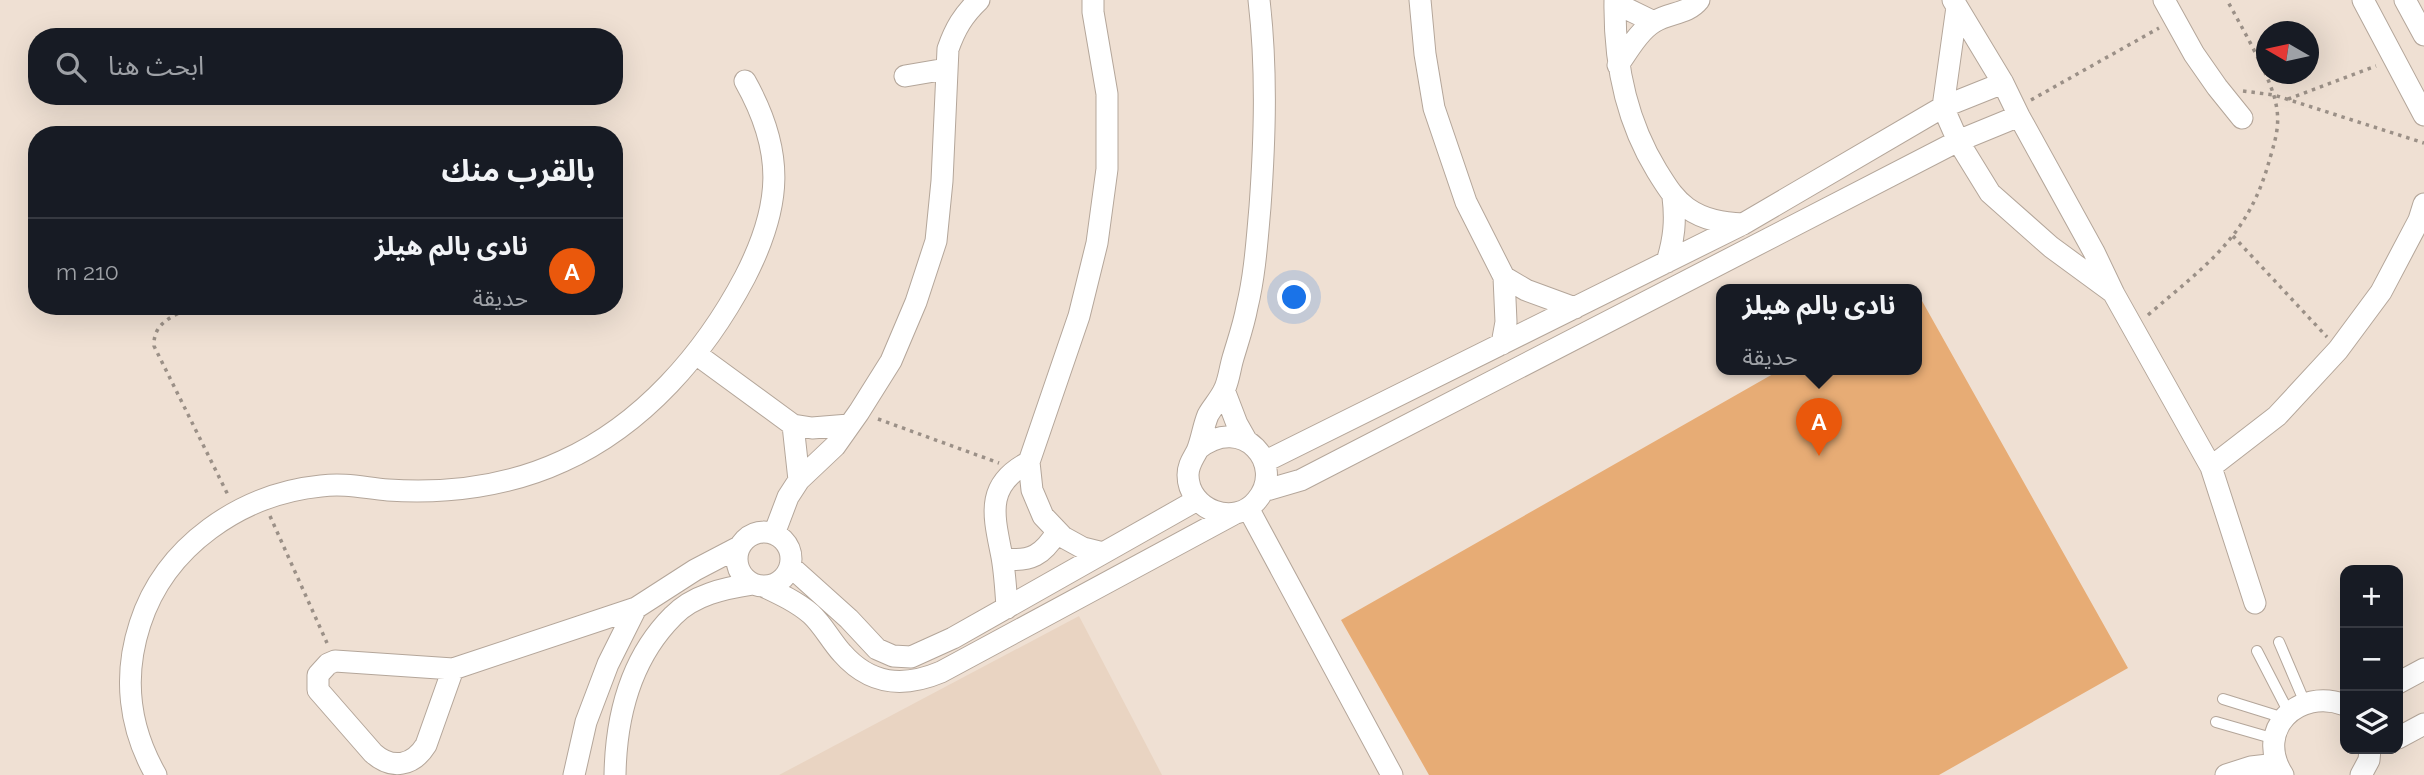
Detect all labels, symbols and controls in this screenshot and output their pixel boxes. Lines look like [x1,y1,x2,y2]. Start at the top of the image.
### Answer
north arrow [2256,21,2319,84]
search box [28,28,623,105]
icon: search [52,48,90,86]
text: ابحث هنا [108,51,204,81]
text: بالقرب منك [442,153,595,188]
text: نادى بالم هيلز [375,231,528,261]
text: 210 m [56,258,119,285]
text: A [564,258,580,285]
your location [1277,280,1311,314]
text: حديقة [473,284,528,311]
popup [1716,284,1922,375]
text: نادى بالم هيلز [1742,290,1896,320]
text: حديقة [1742,343,1798,370]
pin: A [1796,398,1842,456]
map controls [2340,565,2403,754]
button: + [2340,565,2403,628]
button: − [2340,628,2403,691]
button: layers [2340,691,2403,754]

